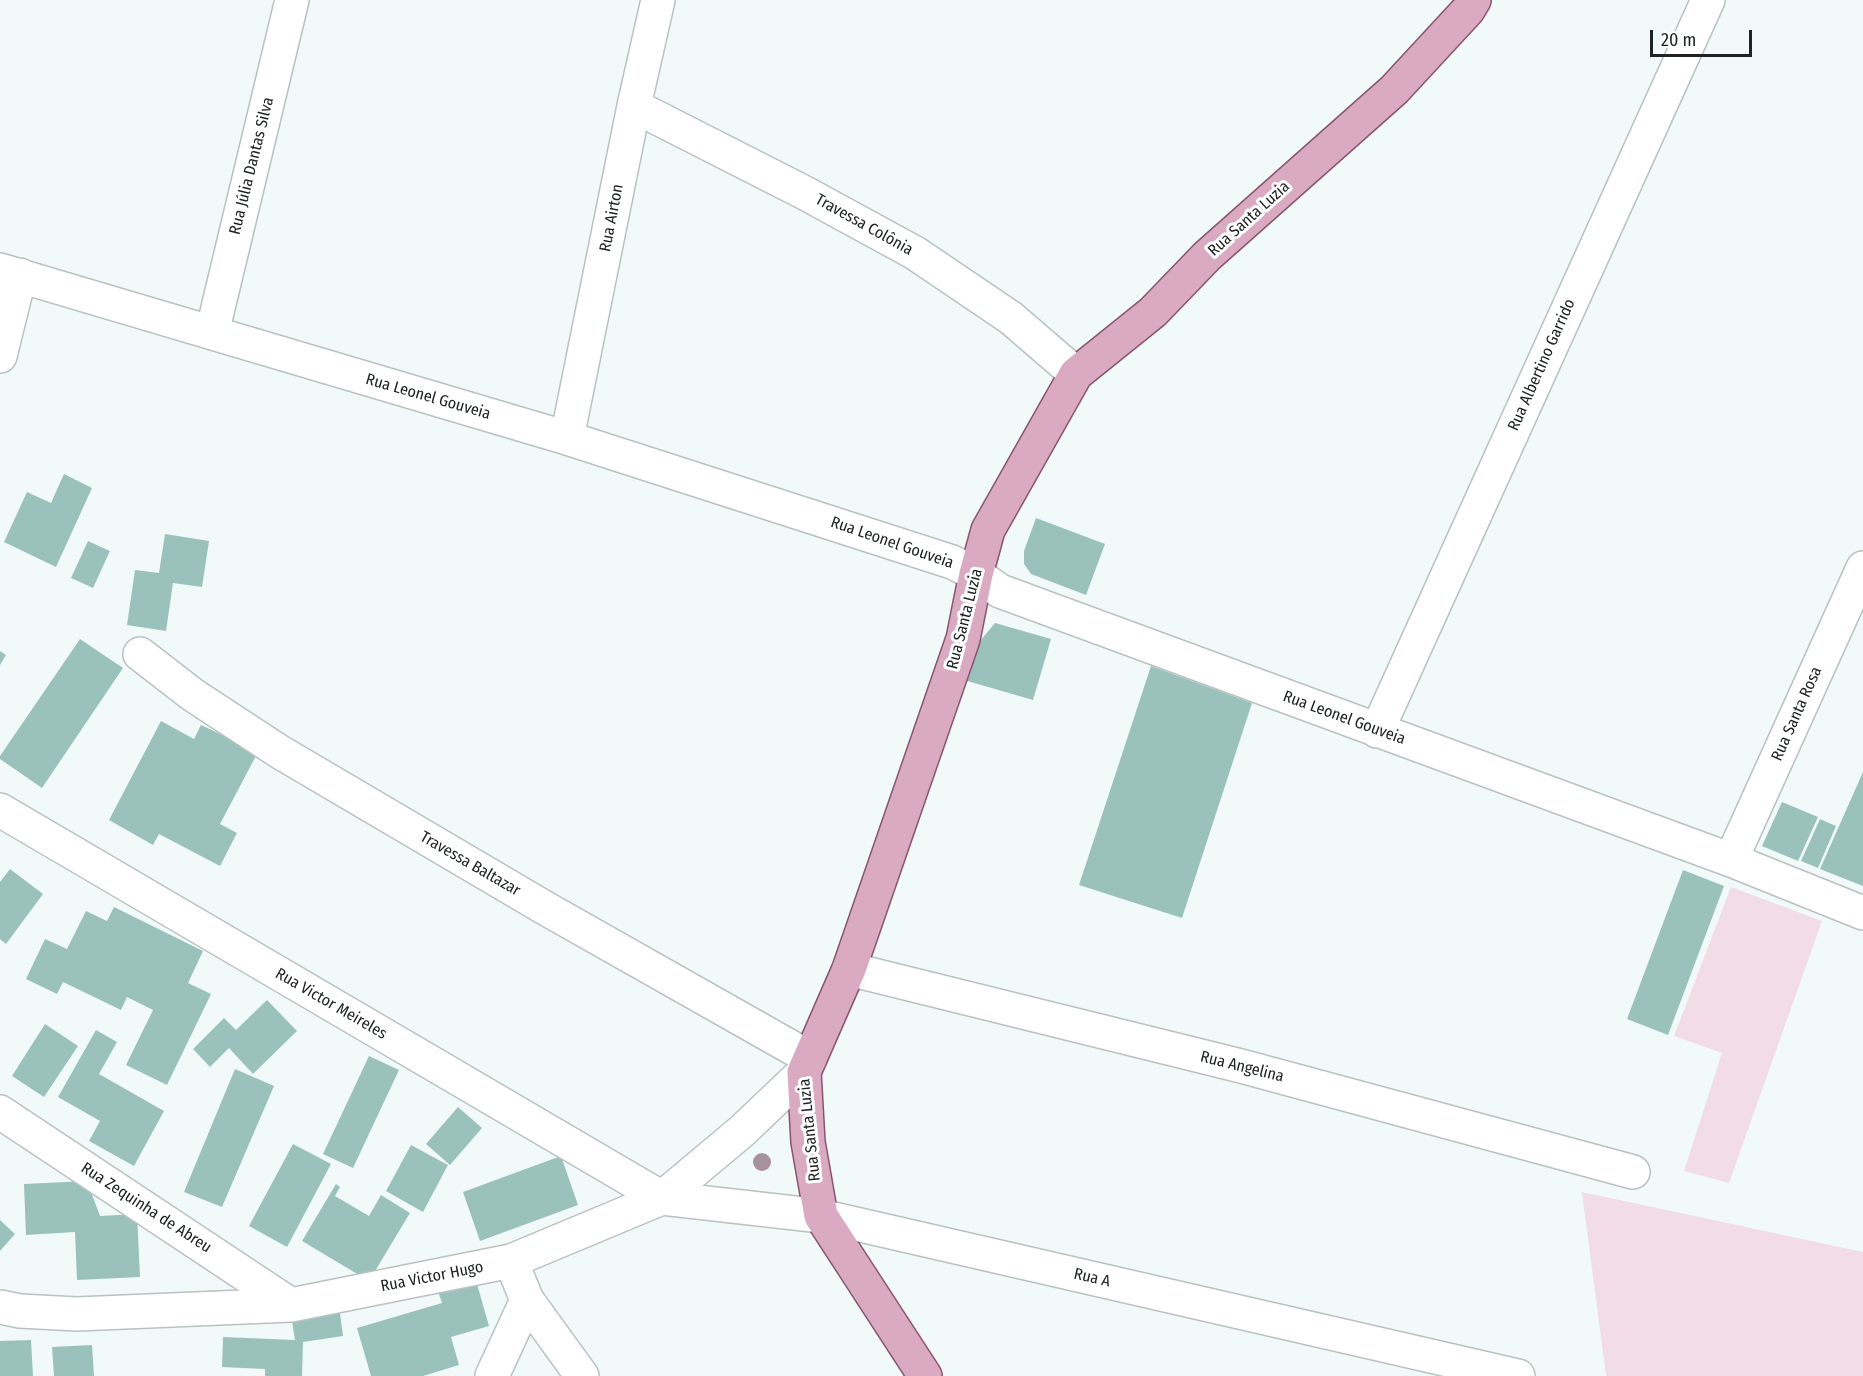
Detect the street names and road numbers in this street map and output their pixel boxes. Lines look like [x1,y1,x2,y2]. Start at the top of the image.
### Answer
street label: Rua Júlia Dantas Silva [226,95,278,237]
street label: Rua Santa Luzia [1204,177,1294,261]
street label: Rua Airton [596,183,628,253]
street label: Travessa Colônia [812,190,916,260]
street label: Rua Albertino Garrido [1504,296,1580,434]
street label: Rua Leonel Gouveia [363,370,493,424]
street label: Rua Leonel Gouveia [828,513,956,573]
street label: Rua Santa Luzia [943,567,987,671]
street label: Rua Santa Rosa [1768,664,1826,764]
street label: Rua Leonel Gouveia [1280,687,1408,749]
street label: Travessa Baltazar [416,828,524,900]
street label: Rua Victor Meireles [272,964,390,1044]
street label: Rua Angelina [1198,1047,1286,1087]
street label: Rua Santa Luzia [795,1078,825,1182]
street label: Rua Zequinha de Abreu [77,1159,215,1257]
street label: Rua Victor Hugo [379,1258,485,1296]
street label: Rua A [1072,1264,1112,1292]

